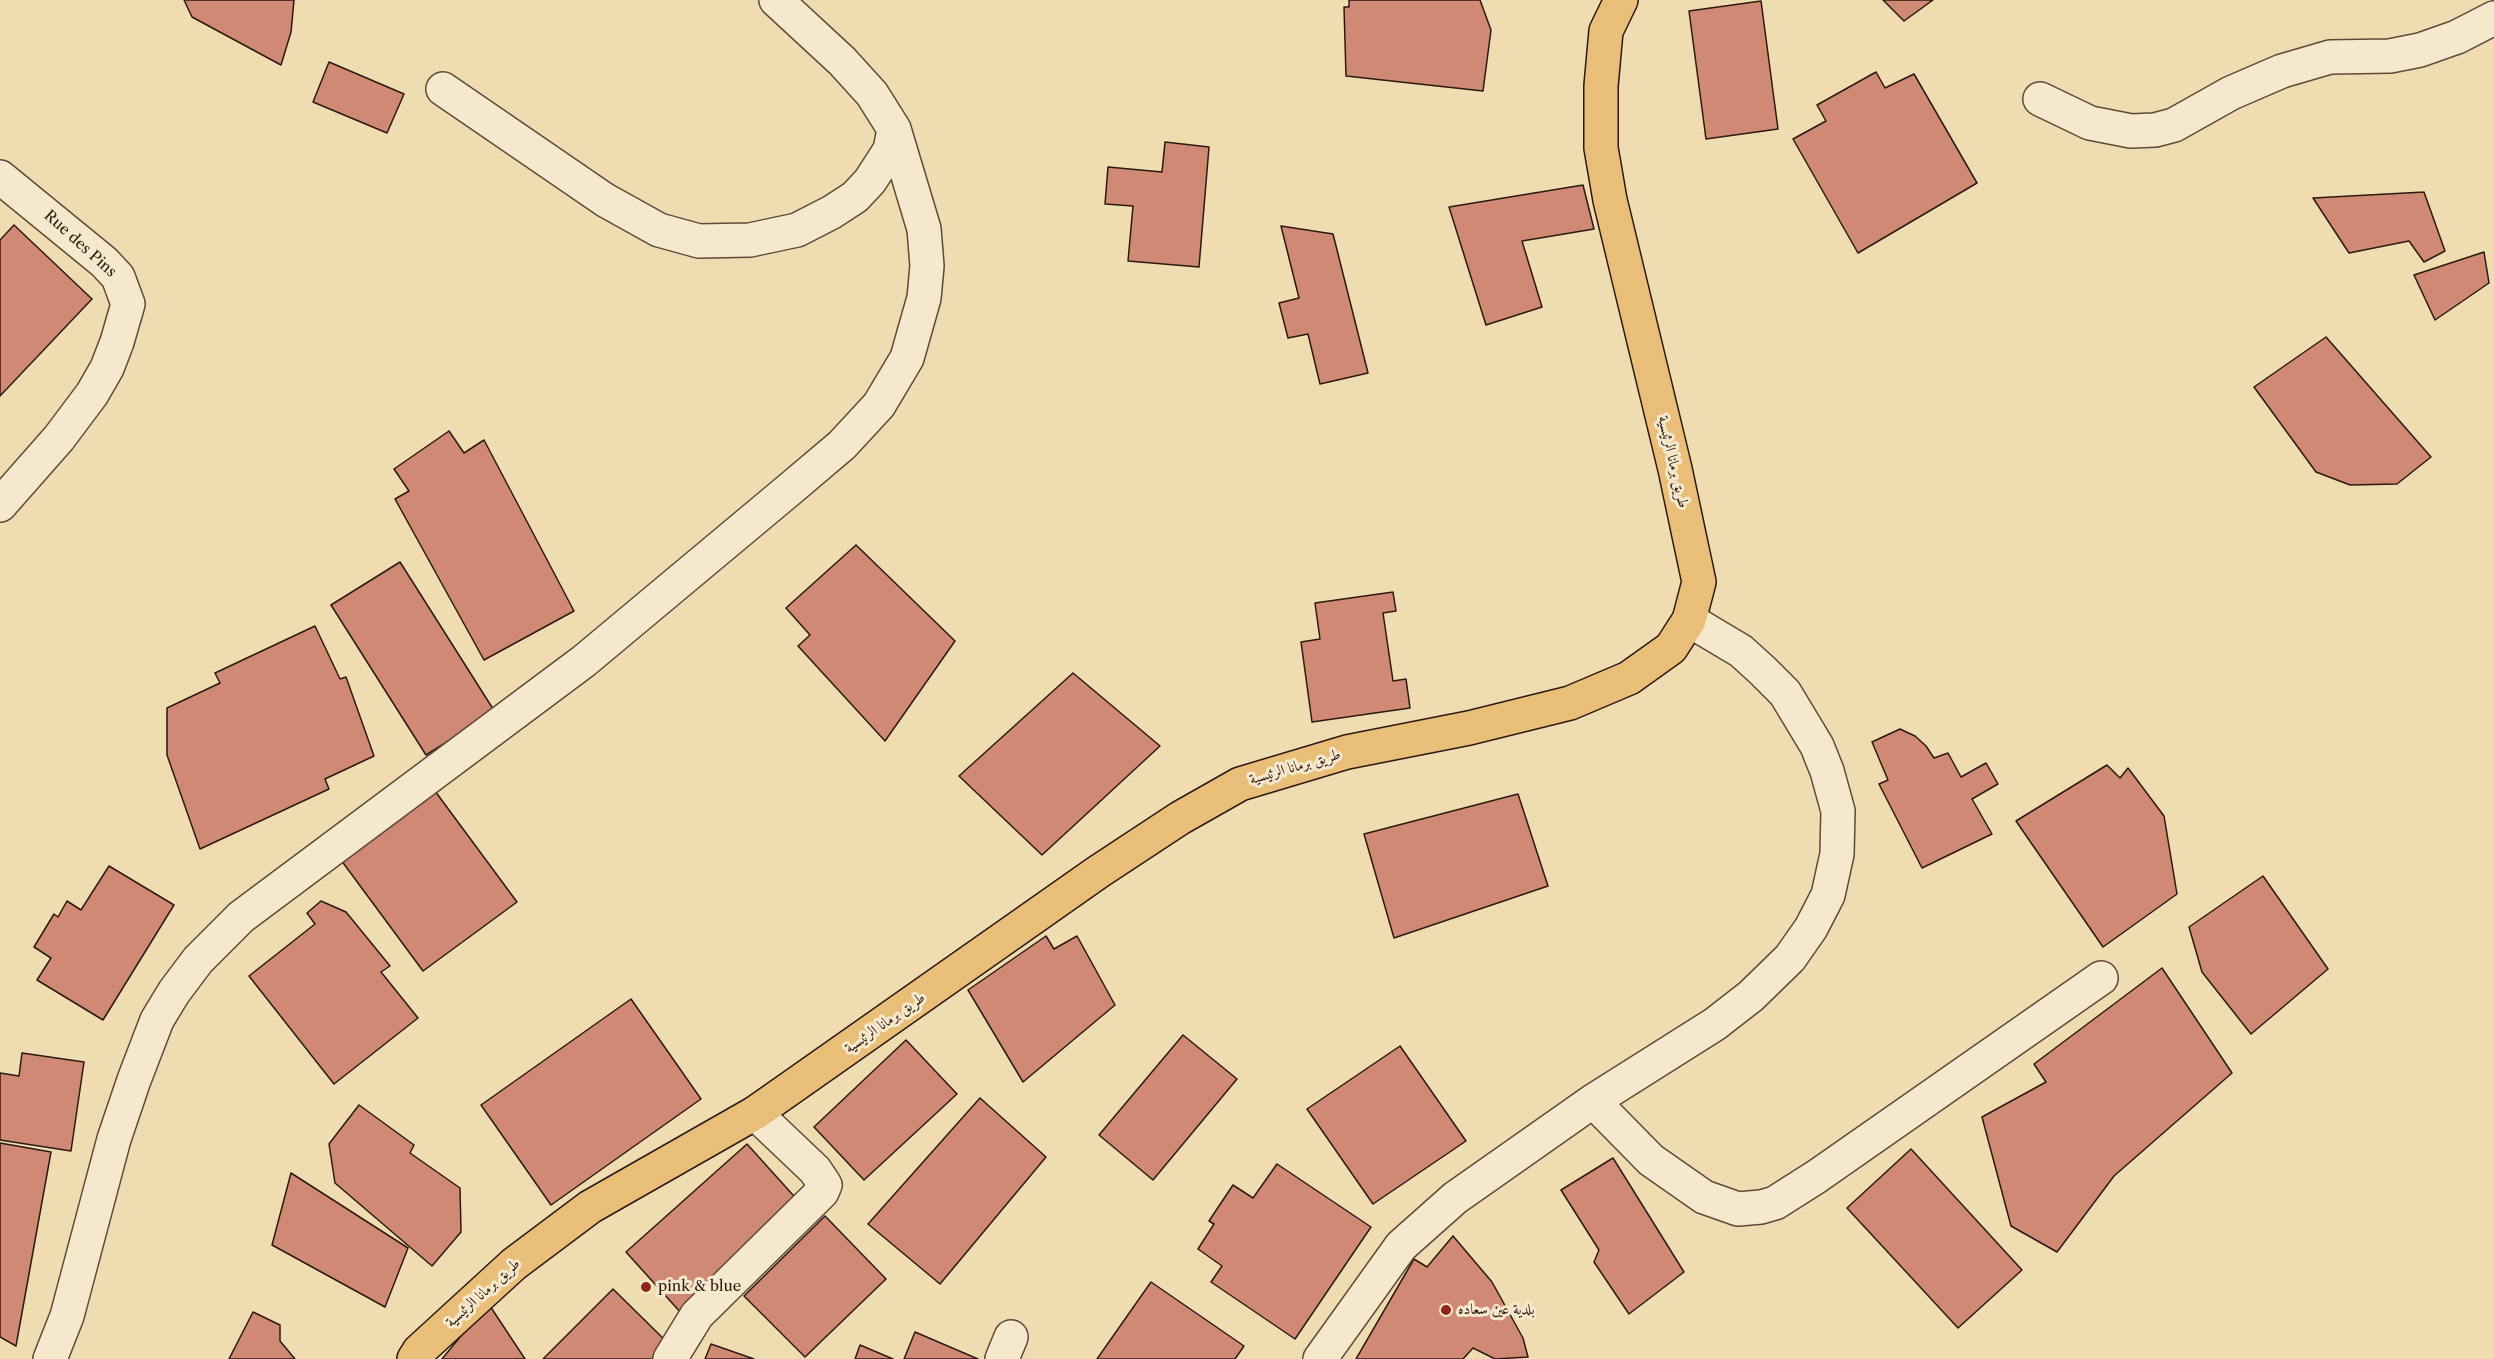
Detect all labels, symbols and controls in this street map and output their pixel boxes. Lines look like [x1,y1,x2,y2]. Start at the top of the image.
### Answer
street label: Rue des Pins [40,207,120,281]
street label: طريق برمانا الرئيسية [1654,414,1692,510]
street label: طريق برمانا الرئيسية [1247,745,1343,789]
street label: طريق برمانا الرئيسية [841,989,929,1057]
street label: طريق برمانا الرئيسية [442,1255,524,1331]
place label: pink & blue [658,1278,741,1296]
marker: pink & blue [639,1280,653,1294]
place label: بلدية عين سعاده [1458,1301,1534,1319]
marker: بلدية عين سعاده [1439,1303,1453,1317]

